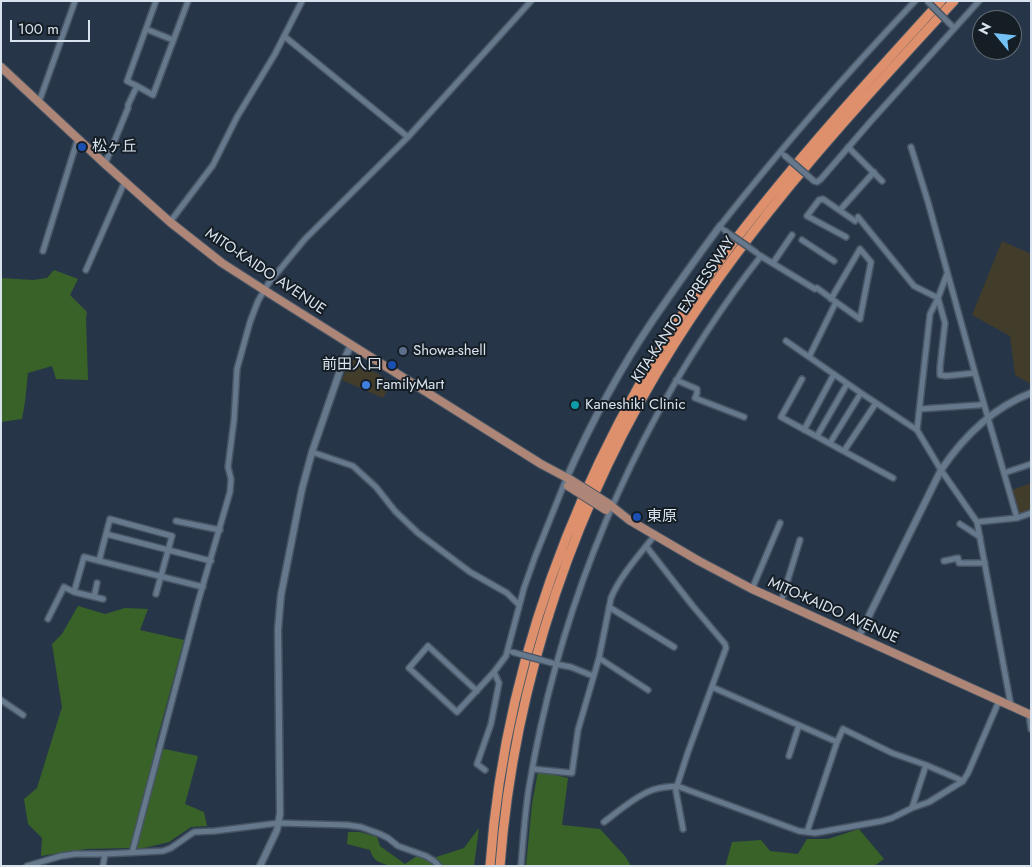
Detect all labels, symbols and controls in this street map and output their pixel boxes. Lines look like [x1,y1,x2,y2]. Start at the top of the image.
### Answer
scale bar [12,10,92,42]
north arrow [972,10,1022,60]
text: 100 m [18,18,59,40]
text: N [973,19,996,38]
place label: 松ヶ丘 [92,138,137,156]
marker: 松ヶ丘 [76,141,88,153]
street label: MITO-KAIDO AVENUE [201,225,329,319]
street label: KITA-KANTO EXPRESSWAY [629,234,739,386]
place label: Showa-shell [413,342,486,360]
marker: Showa-shell [397,345,409,357]
place label: 前田入口 [322,356,382,374]
marker: 前田入口 [386,359,398,371]
place label: FamilyMart [376,376,444,394]
marker: FamilyMart [360,379,372,391]
place label: Kaneshiki Clinic [585,396,686,414]
marker: Kaneshiki Clinic [569,399,581,411]
place label: 東原 [647,508,677,526]
marker: 東原 [631,511,643,523]
street label: MITO-KAIDO AVENUE [765,574,901,648]

